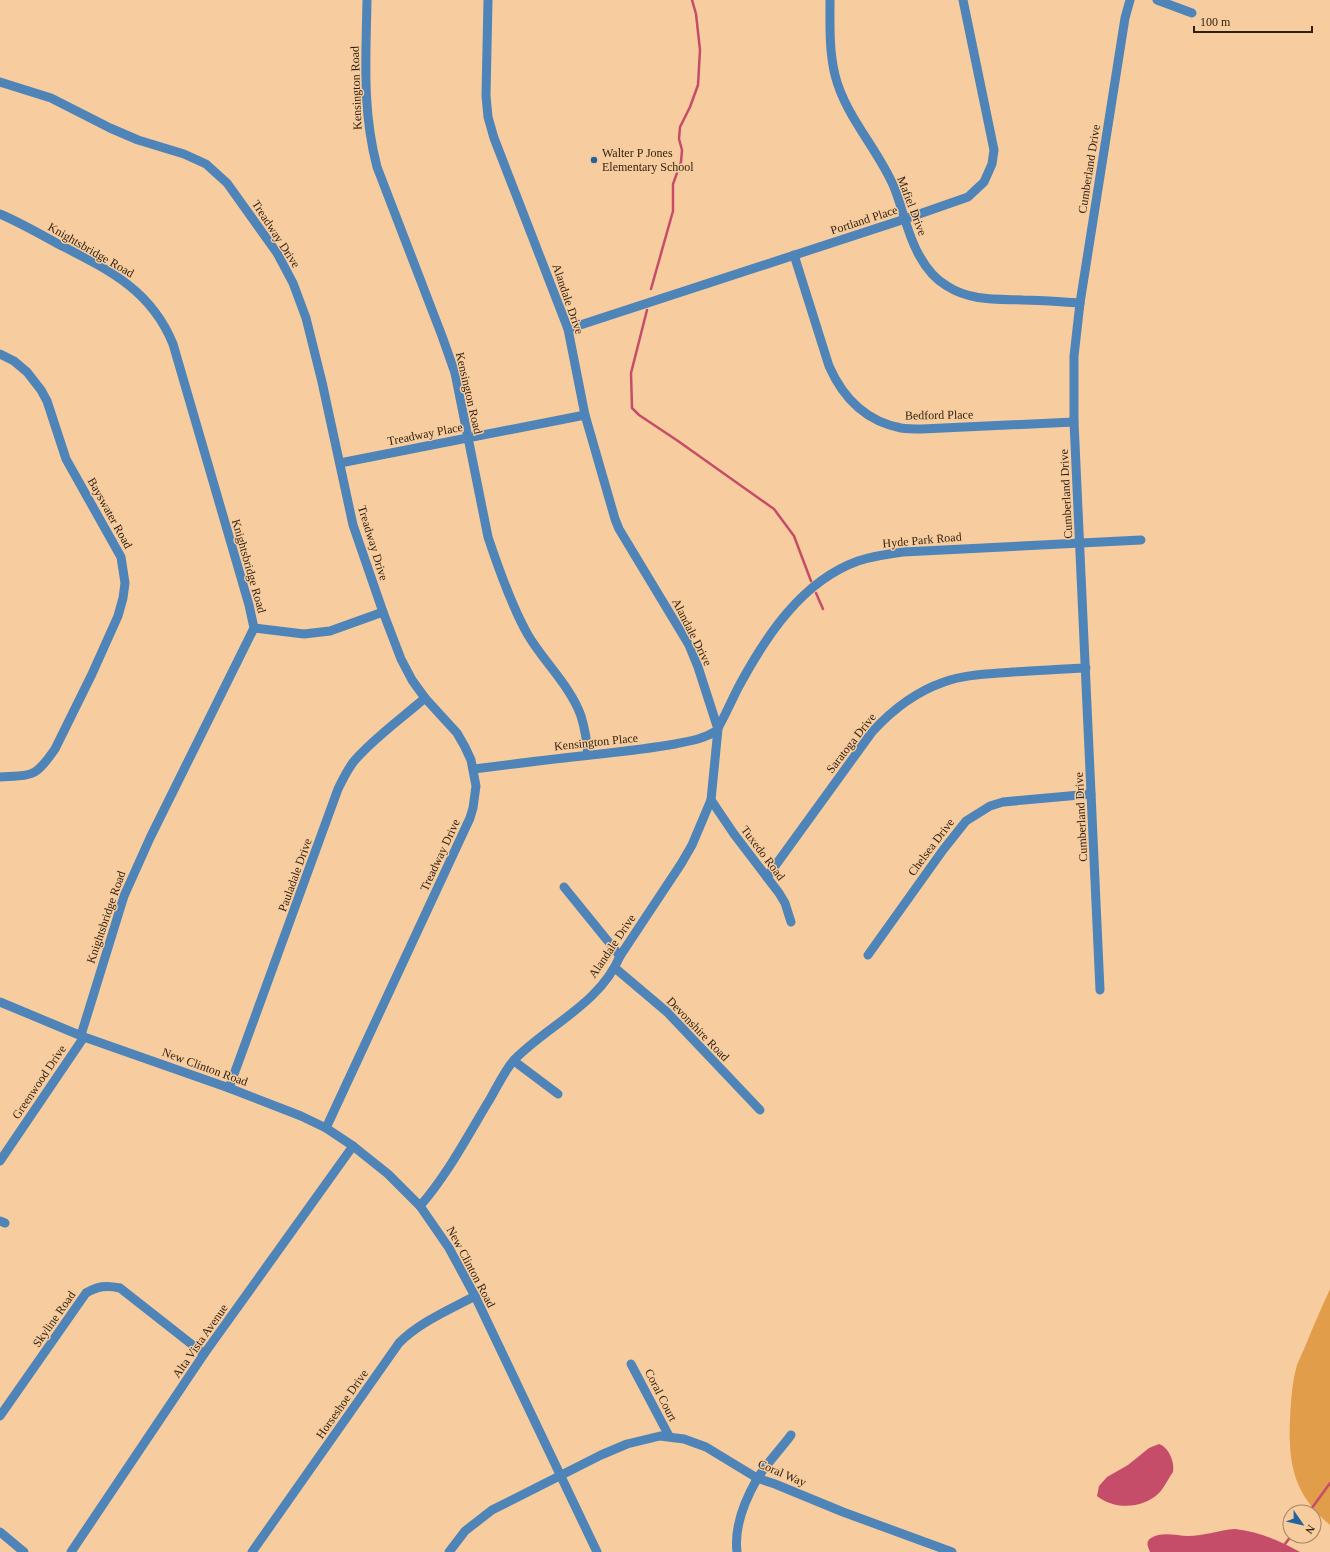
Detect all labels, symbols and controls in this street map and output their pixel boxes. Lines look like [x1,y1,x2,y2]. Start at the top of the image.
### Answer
scale bar [1194,8,1312,34]
text: 100 m [1200,15,1231,29]
street label: Kensington Road [348,46,364,130]
street label: Cumberland Drive [1075,124,1103,214]
place label: Walter P Jones Elementary School [602,146,694,174]
marker: Walter P Jones Elementary School [589,155,599,165]
street label: Mafiel Drive [894,174,930,238]
street label: Treadway Drive [249,198,303,270]
street label: Portland Place [829,203,899,237]
street label: Knightsbridge Road [45,220,137,280]
street label: Alandale Drive [549,262,587,336]
street label: Kensington Road [453,351,485,435]
street label: Bedford Place [905,407,973,423]
street label: Treadway Place [386,420,464,448]
street label: Cumberland Drive [1057,449,1075,539]
street label: Bayswater Road [85,475,135,551]
street label: Treadway Drive [355,504,391,582]
street label: Knightsbridge Road [229,517,269,615]
street label: Hyde Park Road [882,530,962,550]
street label: Alandale Drive [669,596,715,668]
street label: Saratoga Drive [823,710,879,776]
street label: Kensington Place [553,731,639,753]
street label: Cumberland Drive [1072,772,1090,862]
street label: Chelsea Drive [905,816,957,878]
street label: Treadway Drive [417,817,463,893]
street label: Tuxedo Road [738,823,788,883]
street label: Pauladale Drive [275,836,315,914]
street label: Knightsbridge Road [84,869,128,965]
street label: Alandale Drive [586,912,638,980]
street label: Devonshire Road [664,994,732,1064]
street label: Greenwood Drive [9,1042,69,1122]
street label: New Clinton Road [160,1045,250,1089]
street label: New Clinton Road [444,1224,498,1310]
street label: Skyline Road [30,1288,78,1350]
street label: Alta Vista Avenue [169,1301,231,1381]
street label: Coral Court [642,1366,680,1424]
street label: Horseshoe Drive [313,1367,371,1441]
street label: Coral Way [756,1457,808,1489]
north arrow [1282,1504,1322,1544]
text: N [1303,1523,1317,1536]

